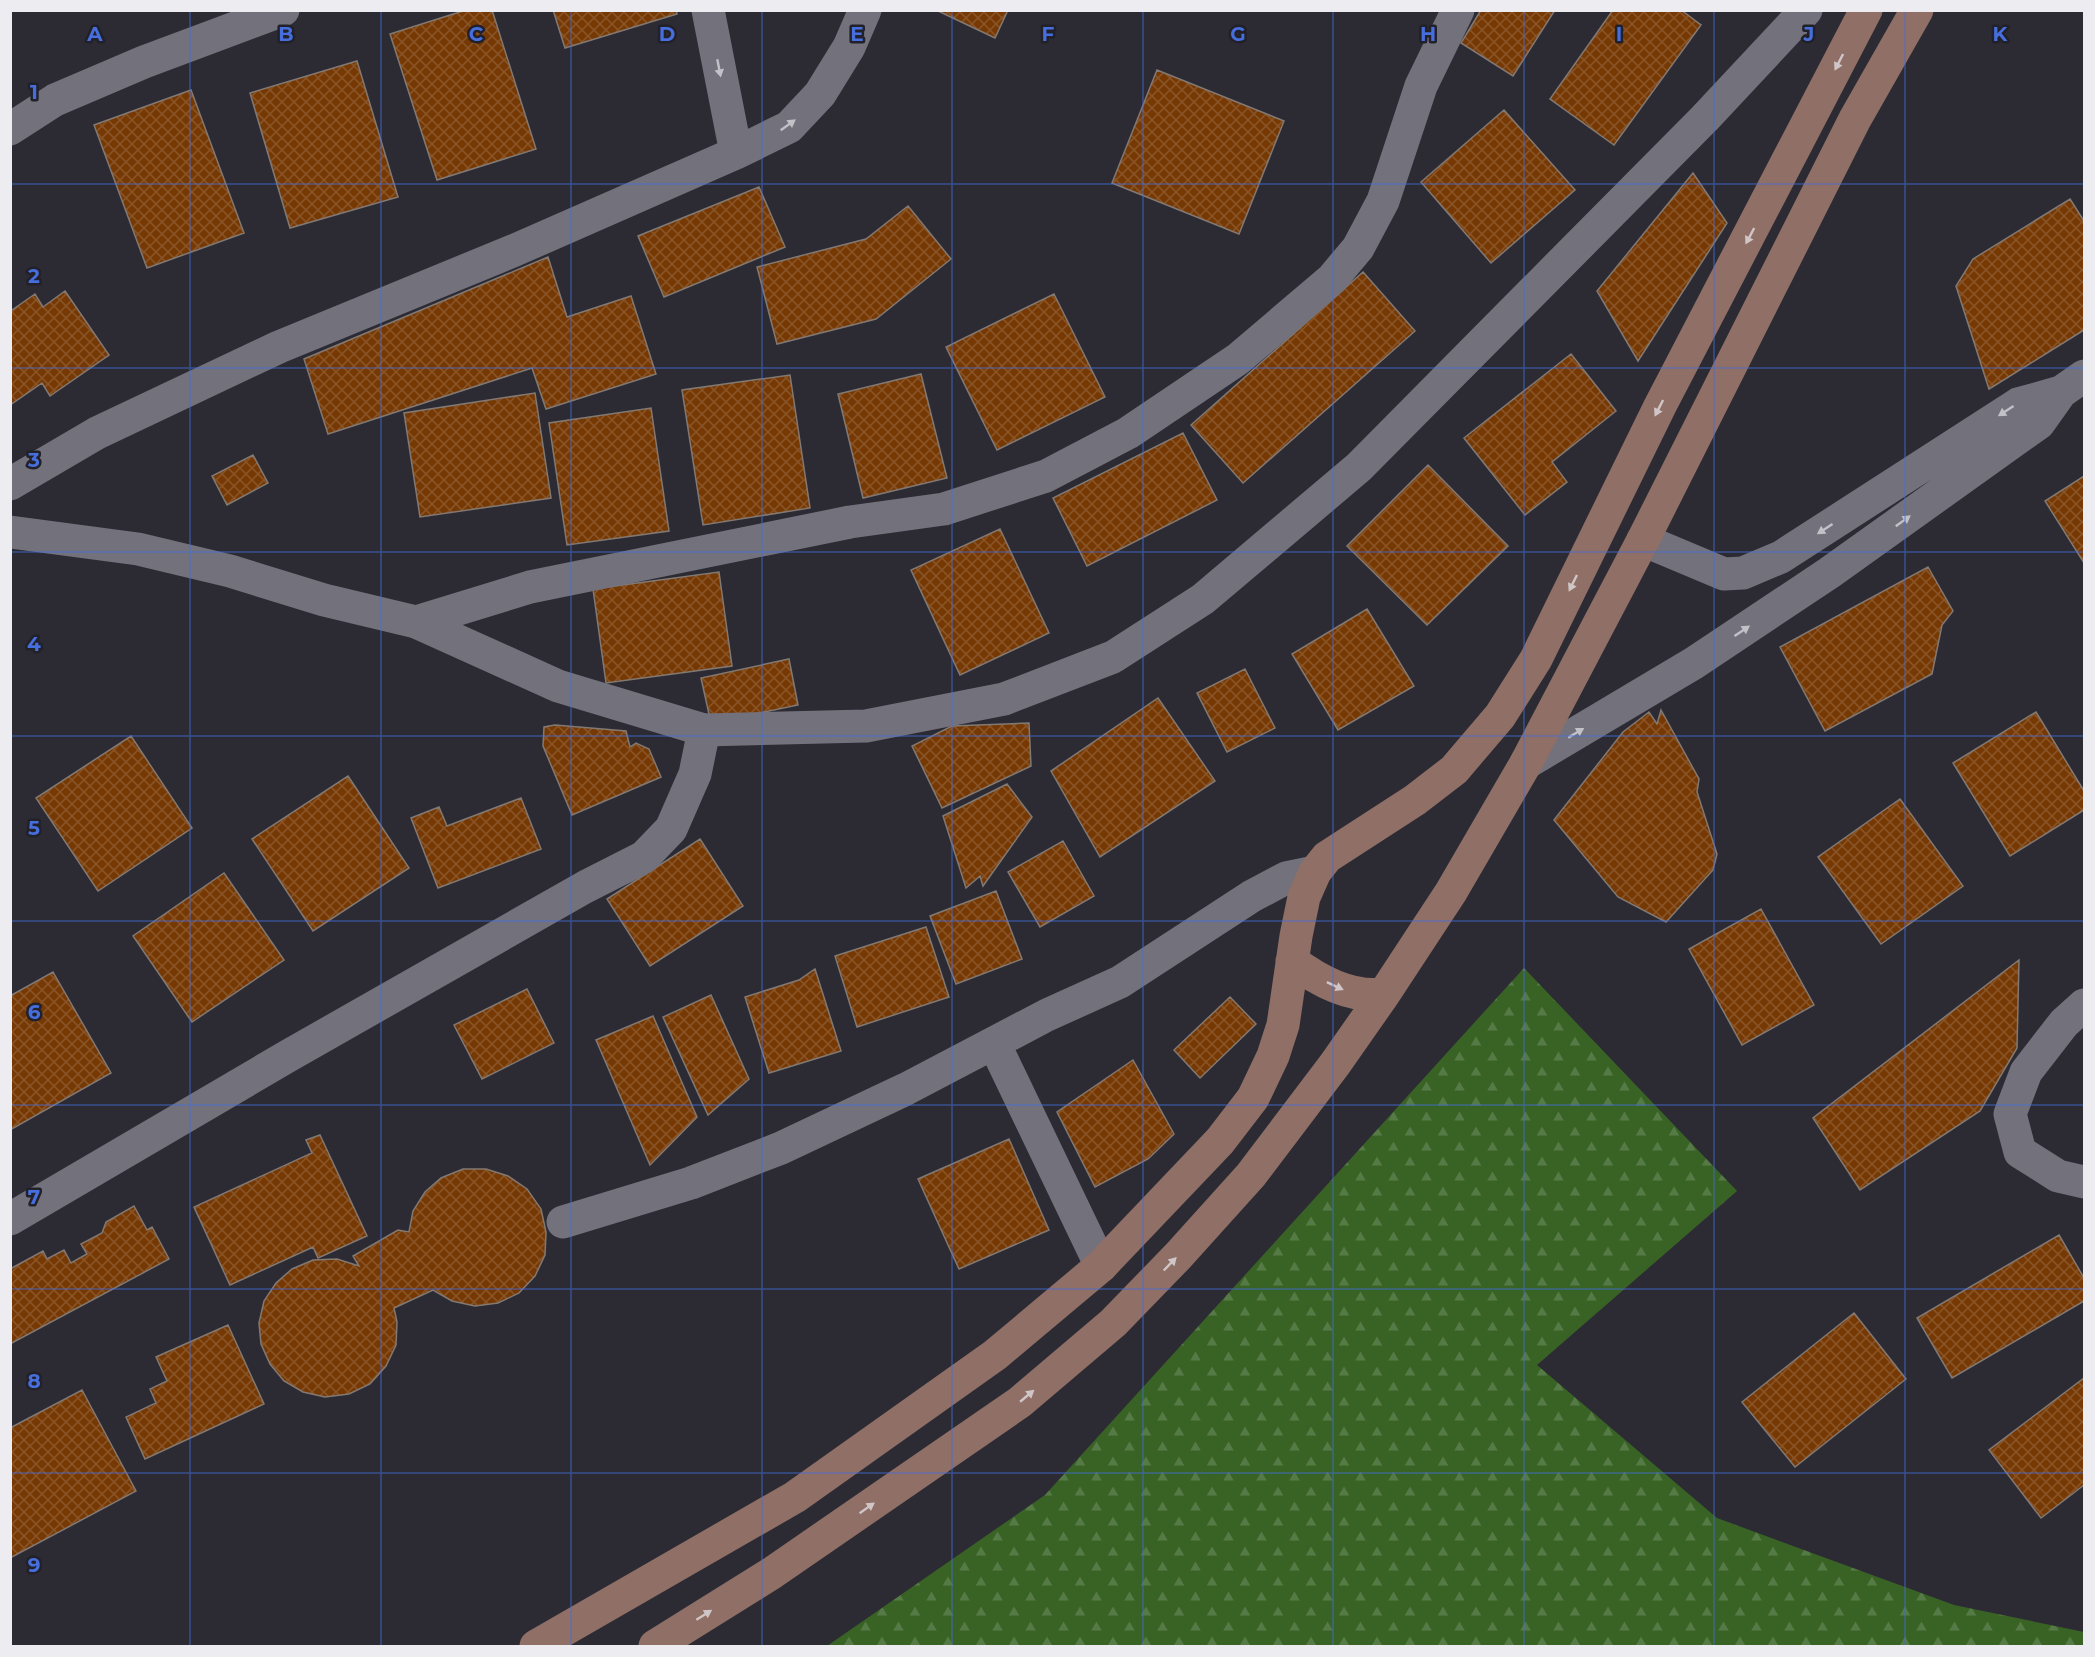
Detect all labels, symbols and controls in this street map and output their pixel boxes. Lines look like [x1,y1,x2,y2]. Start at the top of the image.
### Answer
text: A [86,22,103,46]
text: B [278,22,294,46]
text: C [469,22,484,46]
text: D [659,22,675,46]
text: E [850,22,864,46]
text: F [1042,22,1055,46]
text: G [1230,22,1246,46]
text: H [1420,22,1436,46]
text: I [1616,22,1622,46]
text: J [1803,22,1814,46]
text: K [1993,22,2009,46]
one-way arrow [1834,54,1844,71]
one-way arrow [715,59,724,78]
text: 1 [30,80,38,104]
one-way arrow [779,119,795,131]
one-way arrow [1745,227,1755,244]
text: 2 [28,264,40,288]
one-way arrow [1654,400,1664,417]
one-way arrow [1999,405,2015,417]
text: 3 [27,448,40,472]
one-way arrow [1894,515,1910,527]
one-way arrow [1817,523,1833,534]
one-way arrow [1568,575,1578,592]
one-way arrow [1734,626,1750,637]
text: 4 [27,632,41,656]
one-way arrow [1568,728,1584,739]
text: 5 [28,816,40,840]
one-way arrow [1327,981,1345,991]
text: 6 [28,1000,41,1024]
text: 7 [28,1185,40,1209]
one-way arrow [1162,1257,1176,1271]
text: 8 [27,1369,41,1393]
one-way arrow [1019,1390,1034,1403]
one-way arrow [858,1502,874,1514]
text: 9 [28,1553,40,1577]
one-way arrow [696,1610,712,1621]

